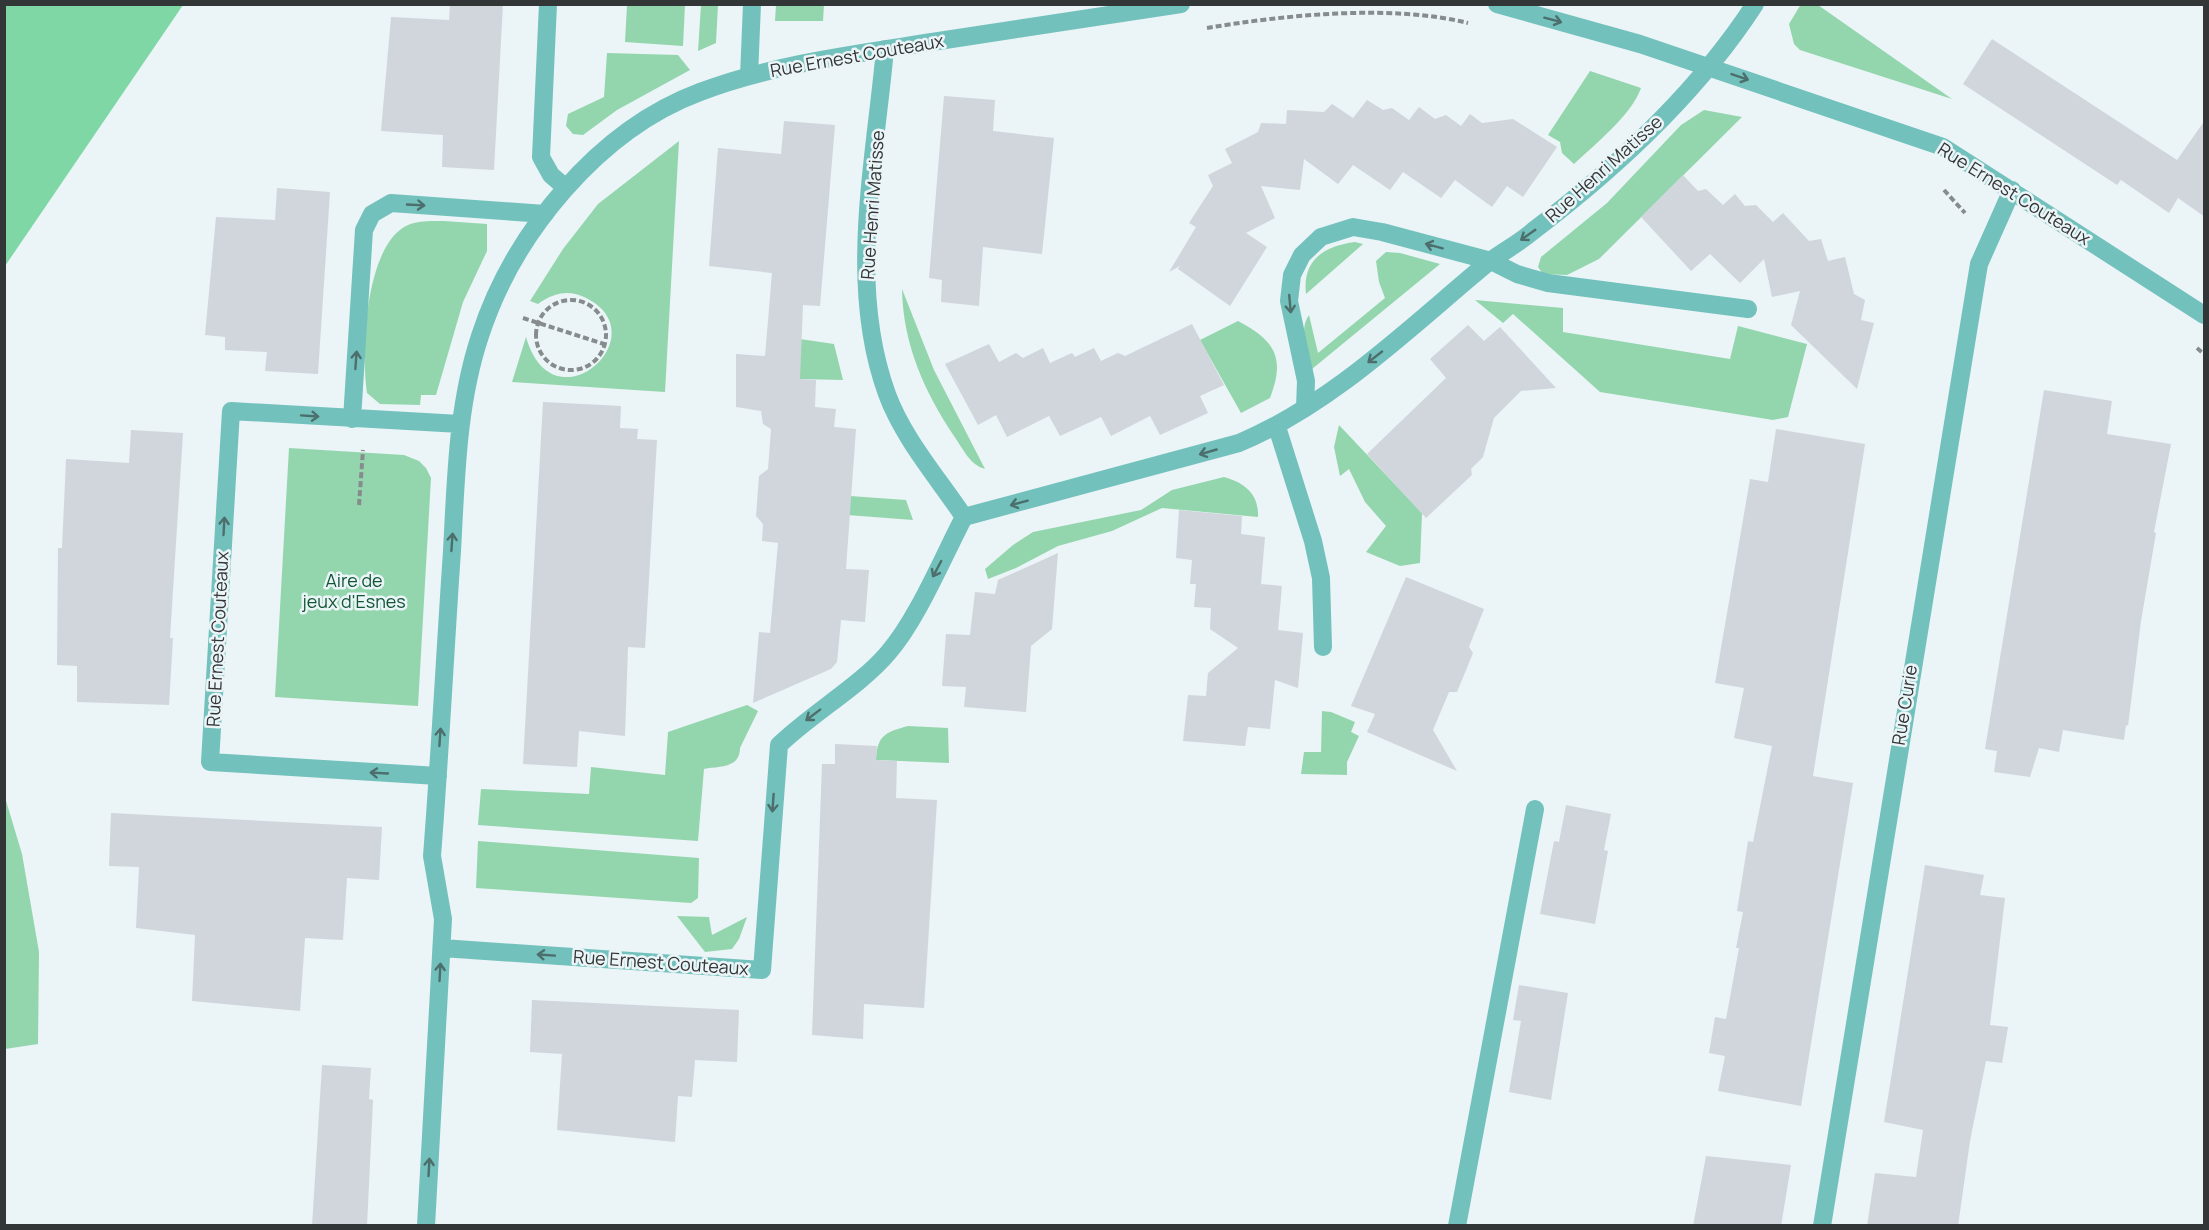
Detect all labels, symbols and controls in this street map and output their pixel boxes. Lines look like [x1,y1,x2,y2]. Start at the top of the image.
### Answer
one-way arrow [1543,15,1562,26]
street label: Rue Ernest Couteaux [768,28,946,82]
one-way arrow [1730,73,1749,84]
street label: Rue Henri Matisse [1540,109,1667,227]
street label: Rue Henri Matisse [855,129,889,280]
street label: Rue Ernest Couteaux [1934,136,2096,250]
one-way arrow [405,199,425,210]
one-way arrow [1520,229,1536,241]
one-way arrow [1425,240,1444,252]
one-way arrow [1285,294,1296,314]
one-way arrow [1368,350,1384,363]
one-way arrow [350,351,361,371]
one-way arrow [300,411,320,422]
one-way arrow [1198,447,1217,458]
one-way arrow [1010,497,1029,509]
one-way arrow [219,517,230,537]
one-way arrow [447,533,458,553]
street label: Rue Ernest Couteaux [200,550,234,727]
one-way arrow [931,559,942,577]
park label: Aire de jeux d'Esnes [301,568,406,613]
street label: Rue Curie [1886,663,1922,747]
one-way arrow [805,708,821,721]
one-way arrow [435,727,446,747]
one-way arrow [370,767,390,778]
one-way arrow [768,792,779,812]
street label: Rue Ernest Couteaux [572,944,750,980]
one-way arrow [537,950,557,961]
one-way arrow [435,963,446,983]
one-way arrow [424,1158,435,1178]

